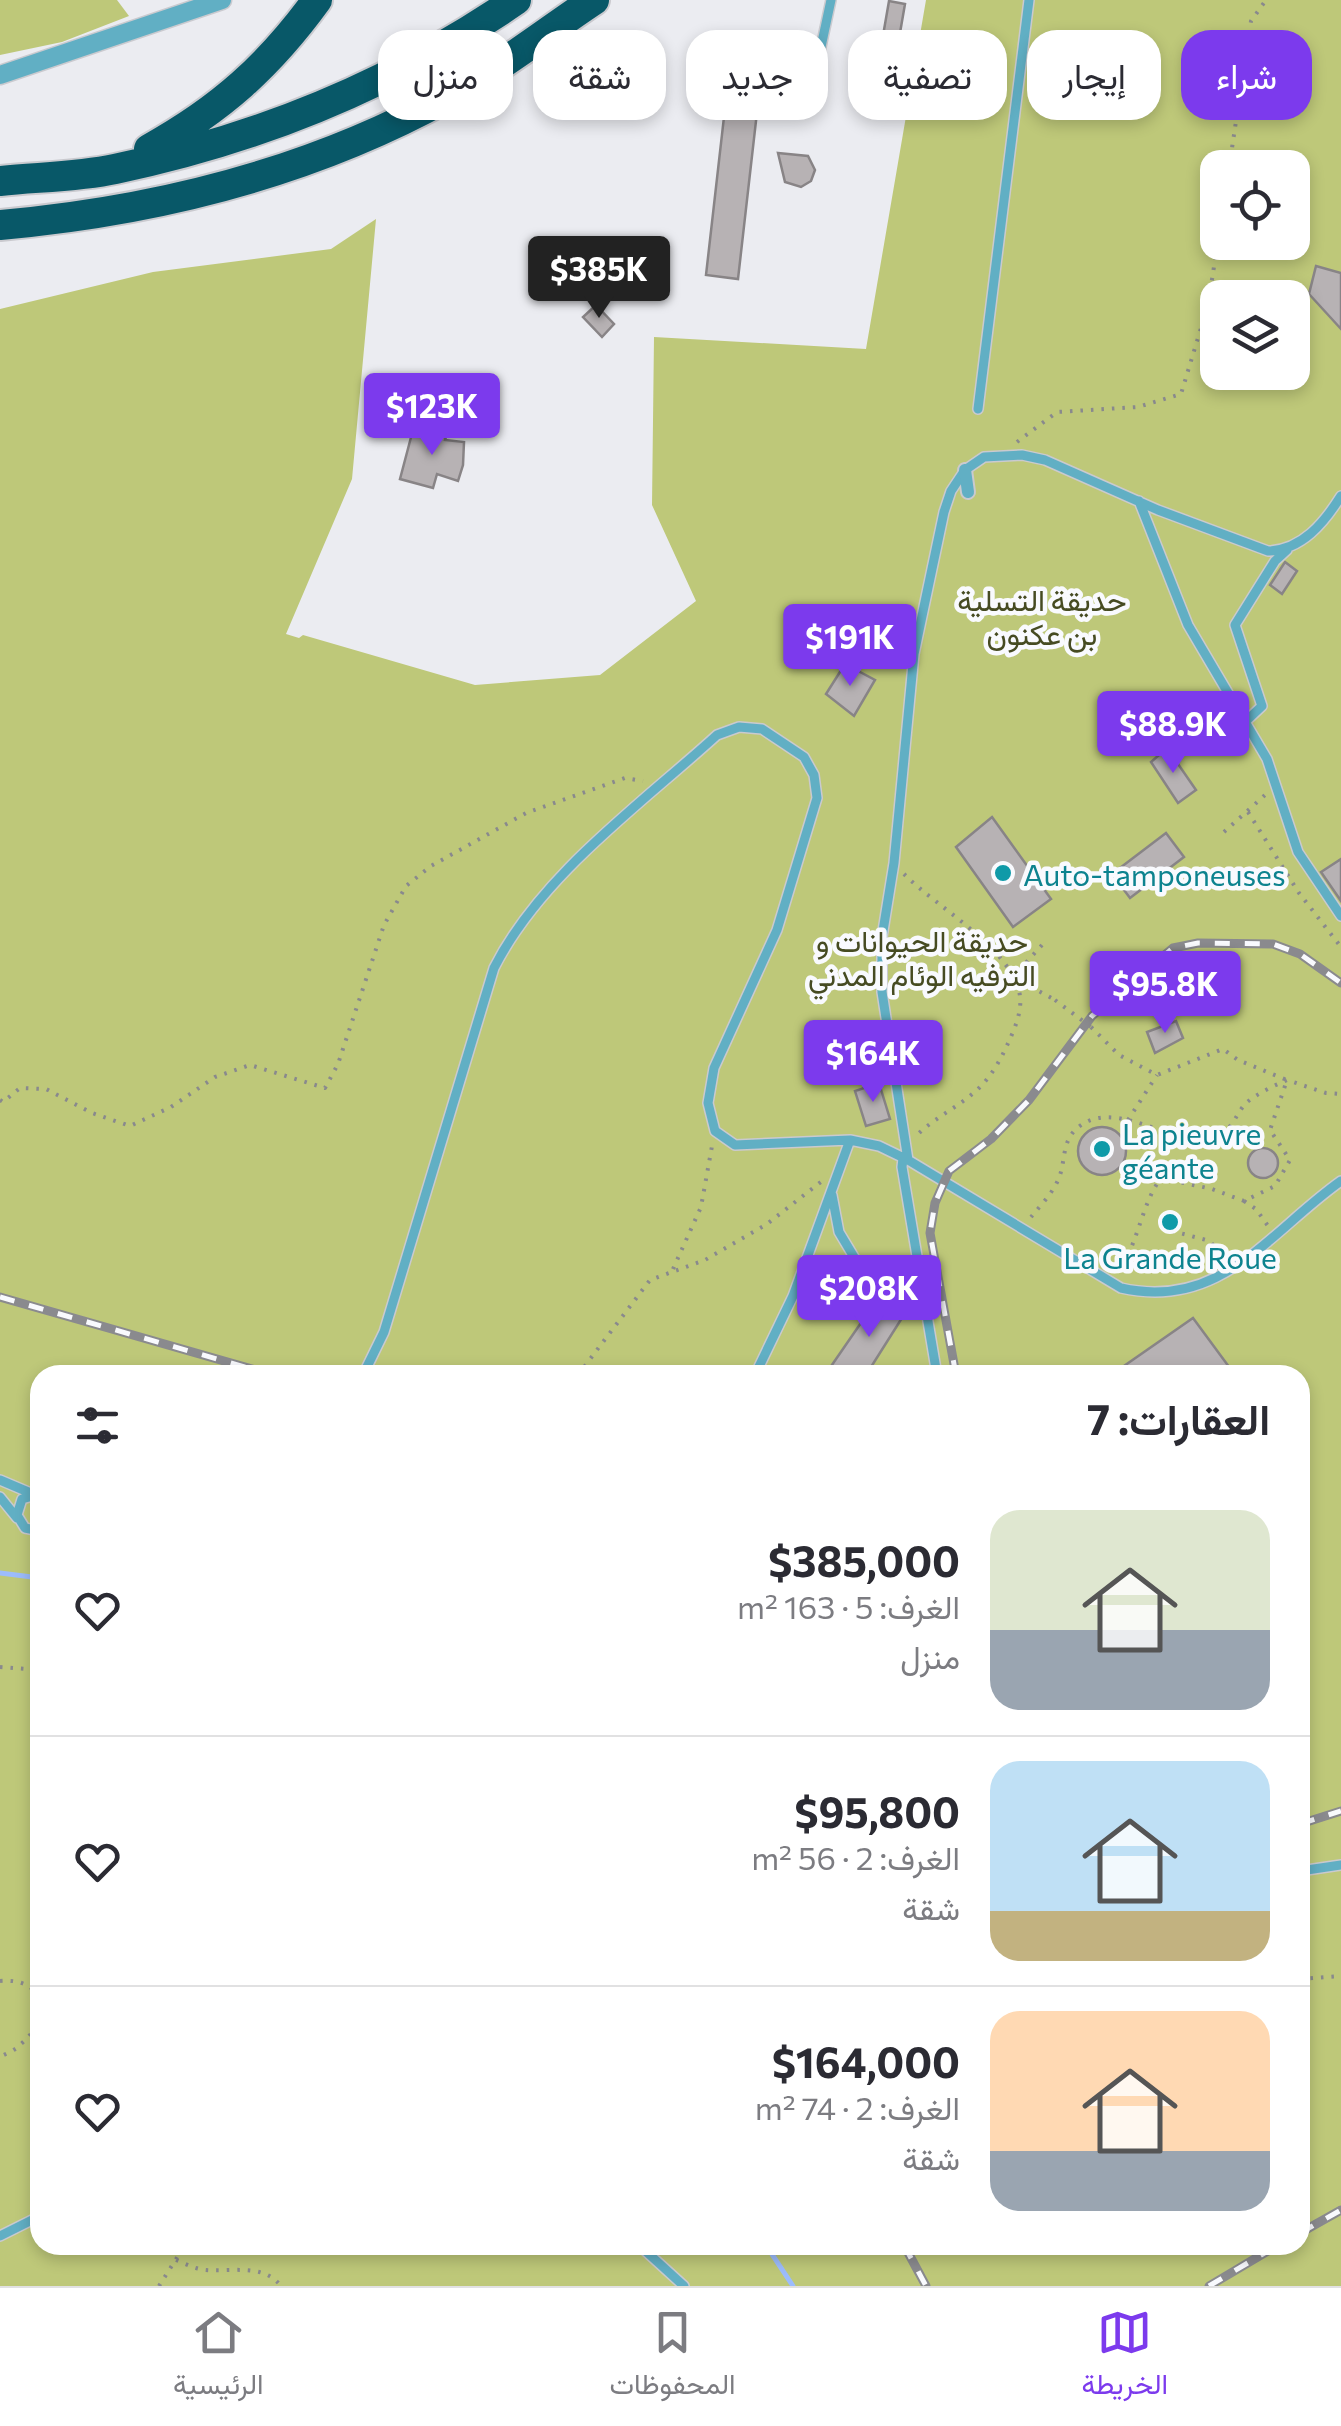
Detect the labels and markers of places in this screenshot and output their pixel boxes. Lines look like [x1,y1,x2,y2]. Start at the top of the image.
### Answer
pin: $385K [529,236,669,321]
pin: $123K [362,373,502,458]
pin: $191K [780,604,920,689]
pin: $88.9K [1092,691,1254,776]
place label: Auto-tamponeuses [1023,855,1286,892]
marker: Auto-tamponeuses [992,862,1014,884]
pin: $95.8K [1084,951,1246,1036]
pin: $164K [803,1020,943,1105]
place label: La pieuvre géante [1122,1114,1261,1185]
marker: La pieuvre géante [1091,1138,1113,1160]
marker: La Grande Roue [1159,1211,1181,1233]
place label: La Grande Roue [1063,1238,1277,1275]
pin: $208K [799,1255,939,1340]

